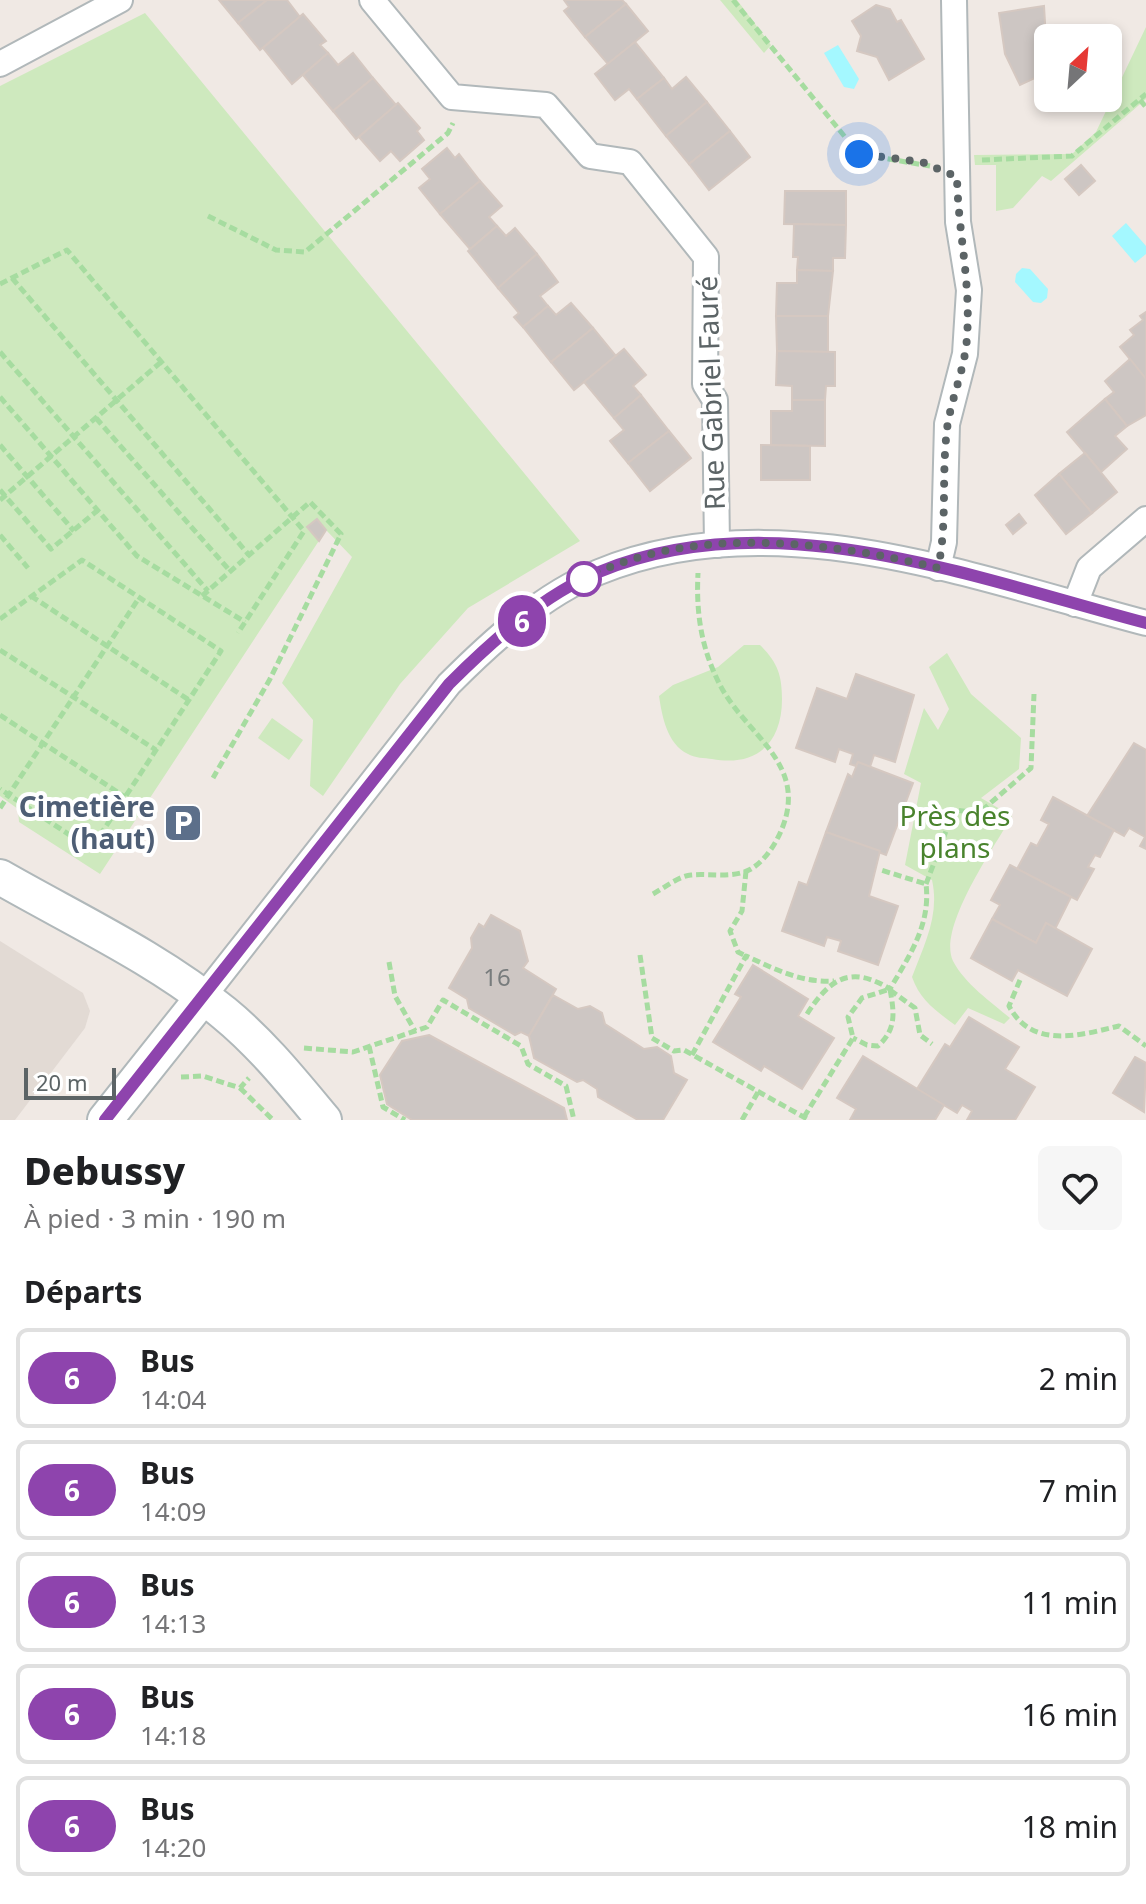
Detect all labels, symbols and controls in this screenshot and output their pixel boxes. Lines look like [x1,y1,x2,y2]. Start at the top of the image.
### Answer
north arrow [1034,24,1122,112]
map controls [1034,24,1122,112]
your location [839,134,879,174]
street label: Rue Gabriel Fauré [687,275,733,511]
unlabelled marker [567,562,601,596]
line badge: 6 [496,595,548,647]
text: 6 [514,602,530,640]
place label: Cimetière (haut) [19,787,155,857]
park label: Près des plans [900,796,1010,866]
parking icon: Cimetière (haut) [162,802,204,844]
house number: 16 [483,960,511,993]
scale bar [24,1064,116,1100]
text: 20 m [36,1067,87,1097]
text: Debussy [24,1144,185,1196]
button: heart [1038,1146,1122,1230]
text: À pied · 3 min · 190 m [24,1200,286,1236]
text: Départs [24,1271,142,1312]
text: Bus [140,1340,195,1381]
text: 2 min [1039,1358,1118,1399]
text: 6 [64,1359,80,1397]
text: 14:04 [140,1381,206,1417]
text: Bus [140,1452,195,1493]
text: 7 min [1039,1470,1118,1511]
text: 6 [64,1471,80,1509]
text: 14:09 [140,1493,206,1529]
text: Bus [140,1564,195,1605]
text: 11 min [1022,1582,1118,1623]
text: 6 [64,1583,80,1621]
text: 14:13 [140,1605,206,1641]
text: Bus [140,1676,195,1717]
text: 16 min [1022,1694,1118,1735]
text: 6 [64,1695,80,1733]
text: 14:18 [140,1717,206,1753]
text: Bus [140,1788,195,1829]
text: 18 min [1022,1806,1118,1847]
text: 6 [64,1807,80,1845]
text: 14:20 [140,1829,206,1865]

